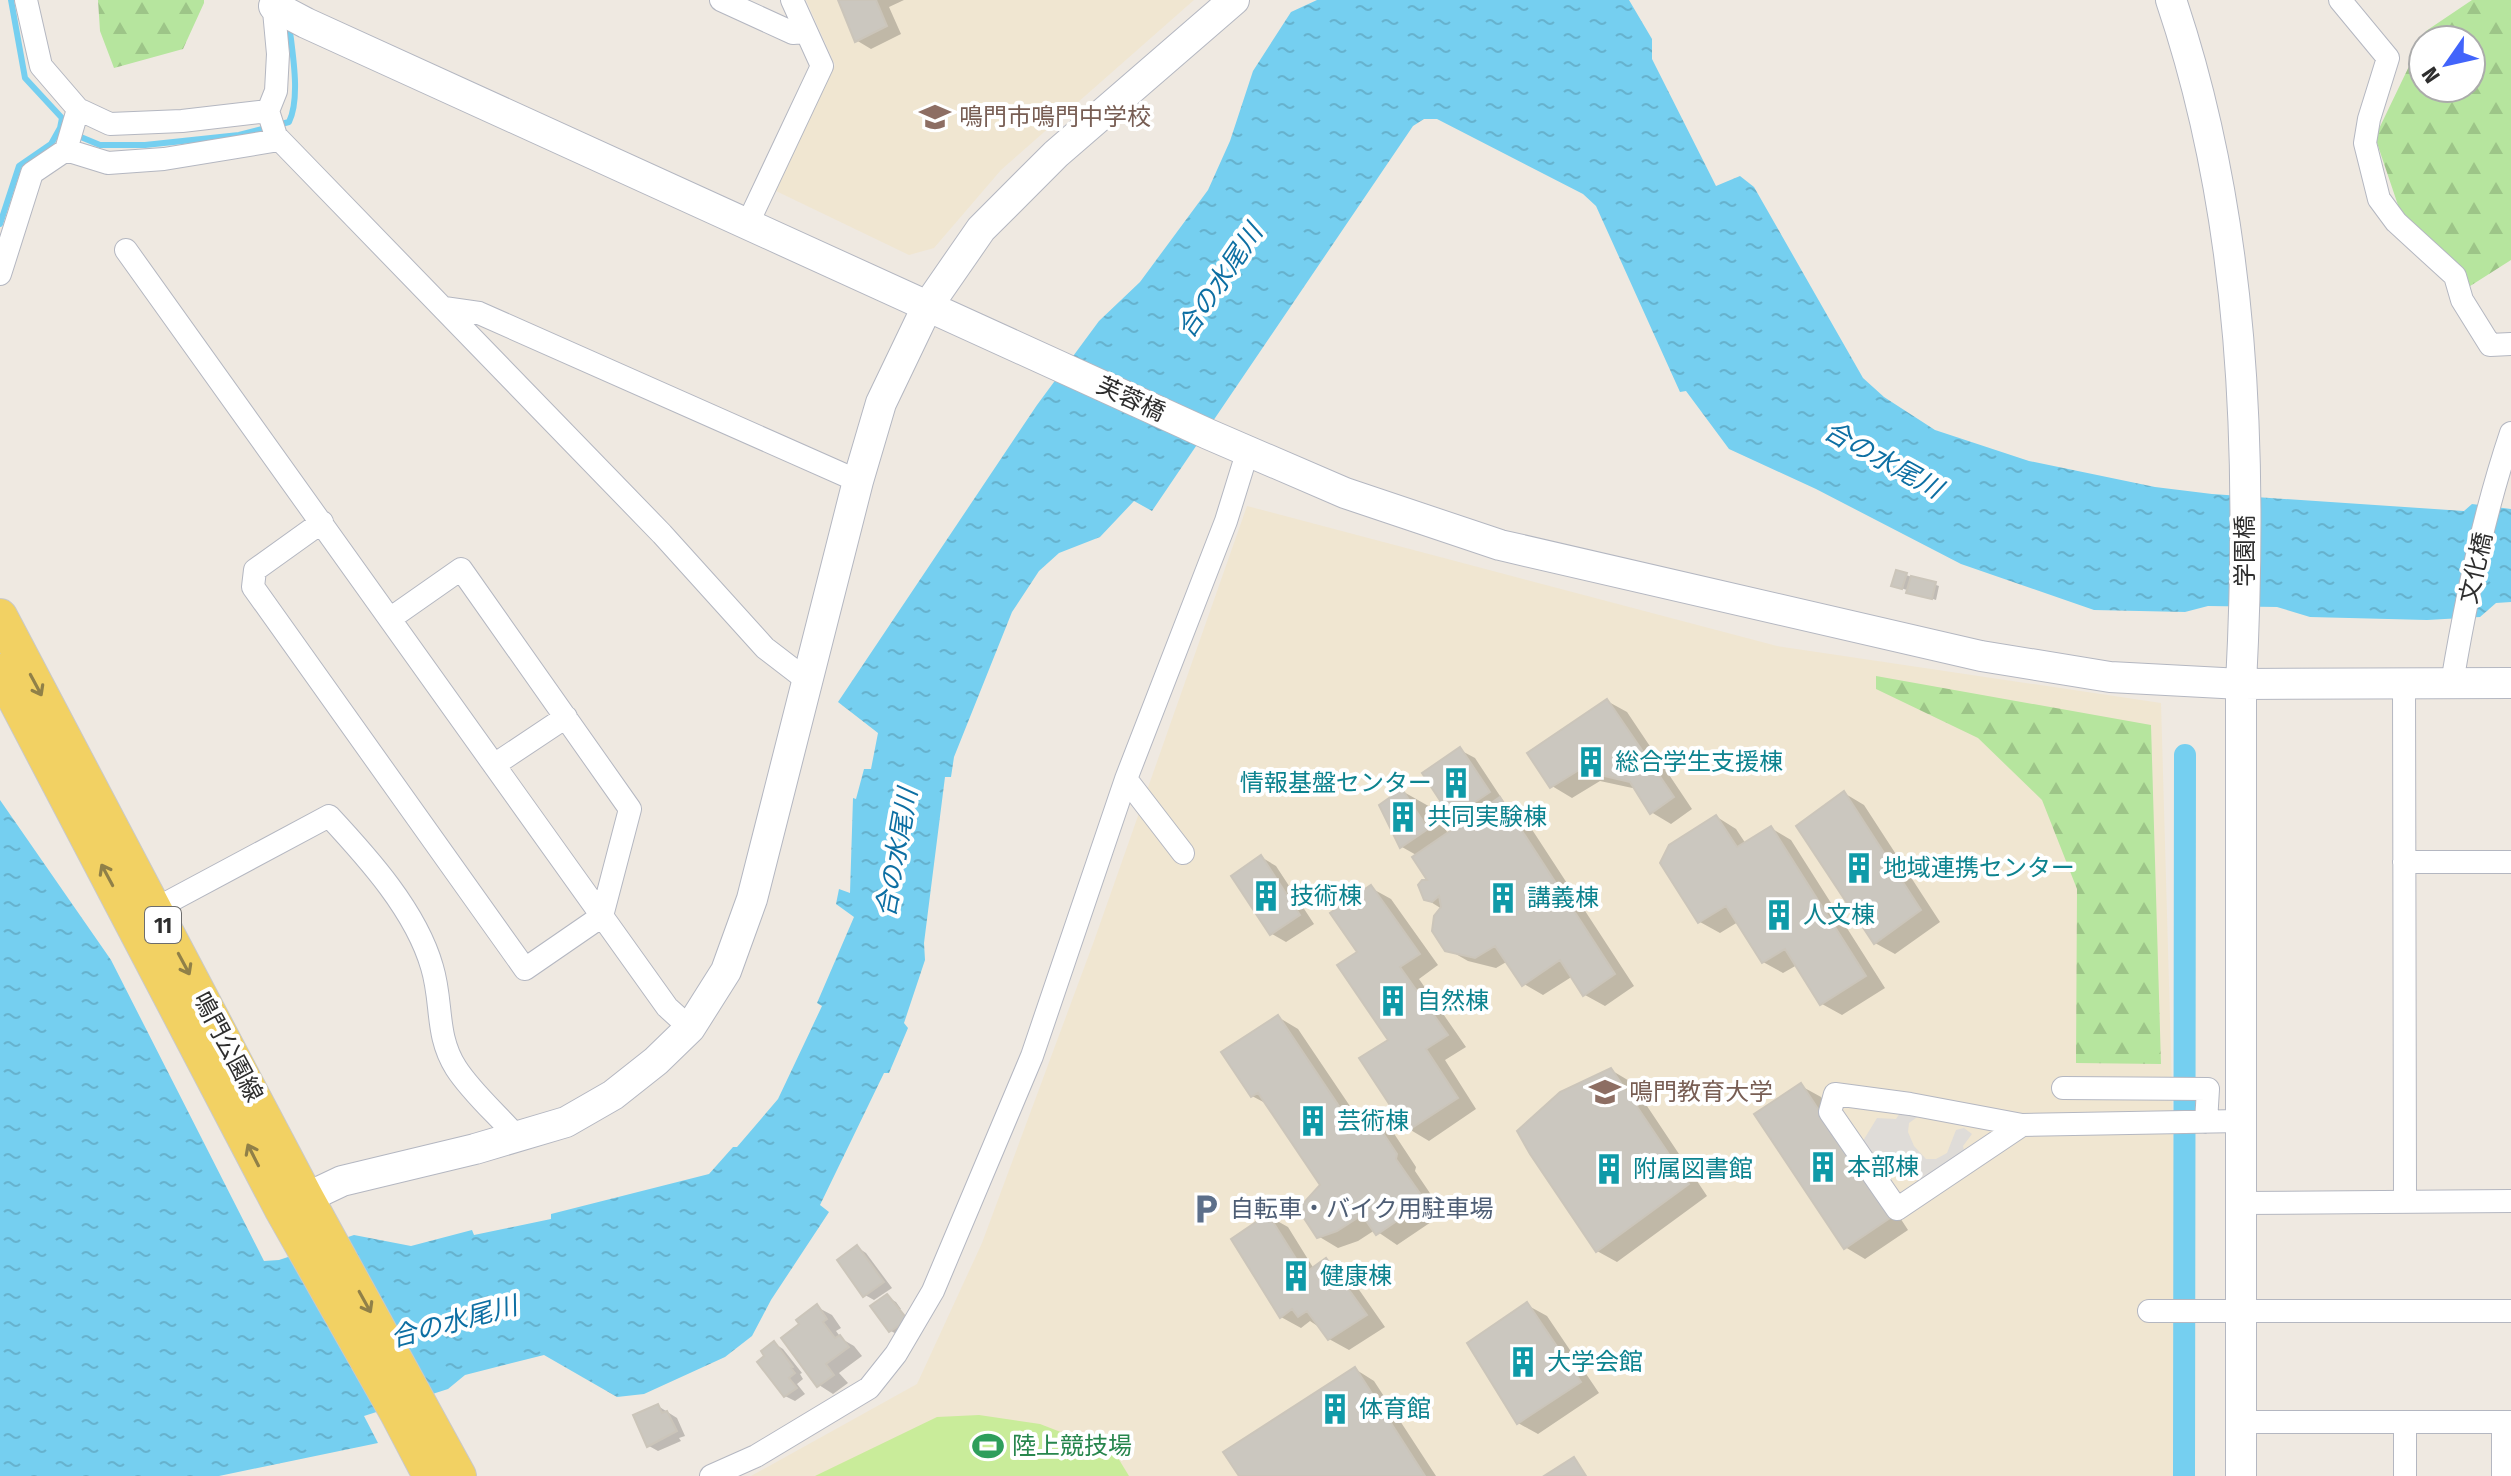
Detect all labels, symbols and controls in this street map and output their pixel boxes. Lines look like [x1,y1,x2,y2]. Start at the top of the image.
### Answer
north arrow [2407,24,2487,104]
text: N [2416,62,2446,88]
school or university icon: 鳴門市鳴門中学校 [918,100,952,134]
place label: 鳴門市鳴門中学校 [959,103,1151,131]
water label: 合の水尾川 [1171,216,1271,344]
street label: 芙蓉橋 [1092,371,1170,427]
water label: 合の水尾川 [1819,415,1950,507]
street label: 学園橋 [2231,515,2259,587]
street label: 文化橋 [2454,530,2498,606]
one-way arrow [29,672,45,696]
building icon: 総合学生支援棟 [1574,745,1608,779]
place label: 総合学生支援棟 [1615,748,1783,776]
building icon: 情報基盤センター [1439,766,1473,800]
place label: 情報基盤センター [1240,769,1432,797]
water label: 合の水尾川 [870,783,924,920]
building icon: 共同実験棟 [1386,800,1420,834]
place label: 共同実験棟 [1427,803,1547,831]
building icon: 地域連携センター [1842,851,1876,885]
place label: 地域連携センター [1883,854,2075,882]
one-way arrow [99,863,115,887]
building icon: 技術棟 [1249,879,1283,913]
building icon: 講義棟 [1486,881,1520,915]
place label: 技術棟 [1290,882,1362,910]
place label: 講義棟 [1527,884,1599,912]
building icon: 人文棟 [1762,898,1796,932]
place label: 人文棟 [1803,901,1875,929]
road number: 11 [145,907,181,943]
one-way arrow [177,952,193,976]
building icon: 自然棟 [1376,984,1410,1018]
street label: 鳴門公園線 [187,987,269,1107]
place label: 自然棟 [1417,987,1489,1015]
school or university icon: 鳴門教育大学 [1588,1075,1622,1109]
place label: 鳴門教育大学 [1629,1078,1773,1106]
building icon: 芸術棟 [1296,1104,1330,1138]
place label: 芸術棟 [1337,1107,1409,1135]
one-way arrow [244,1144,260,1167]
building icon: 本部棟 [1806,1150,1840,1184]
building icon: 附属図書館 [1592,1152,1626,1186]
place label: 本部棟 [1847,1153,1919,1181]
place label: 附属図書館 [1633,1155,1753,1183]
parking icon: 自転車・バイク用駐車場 [1189,1192,1223,1226]
place label: 自転車・バイク用駐車場 [1230,1195,1494,1223]
building icon: 健康棟 [1279,1259,1313,1293]
place label: 健康棟 [1320,1262,1392,1290]
water label: 合の水尾川 [387,1289,524,1354]
one-way arrow [357,1290,373,1314]
building icon: 大学会館 [1506,1345,1540,1379]
place label: 大学会館 [1547,1348,1643,1376]
building icon: 体育館 [1318,1392,1352,1426]
place label: 体育館 [1359,1395,1431,1423]
sports icon: 陸上競技場 [971,1429,1005,1463]
place label: 陸上競技場 [1012,1432,1132,1460]

